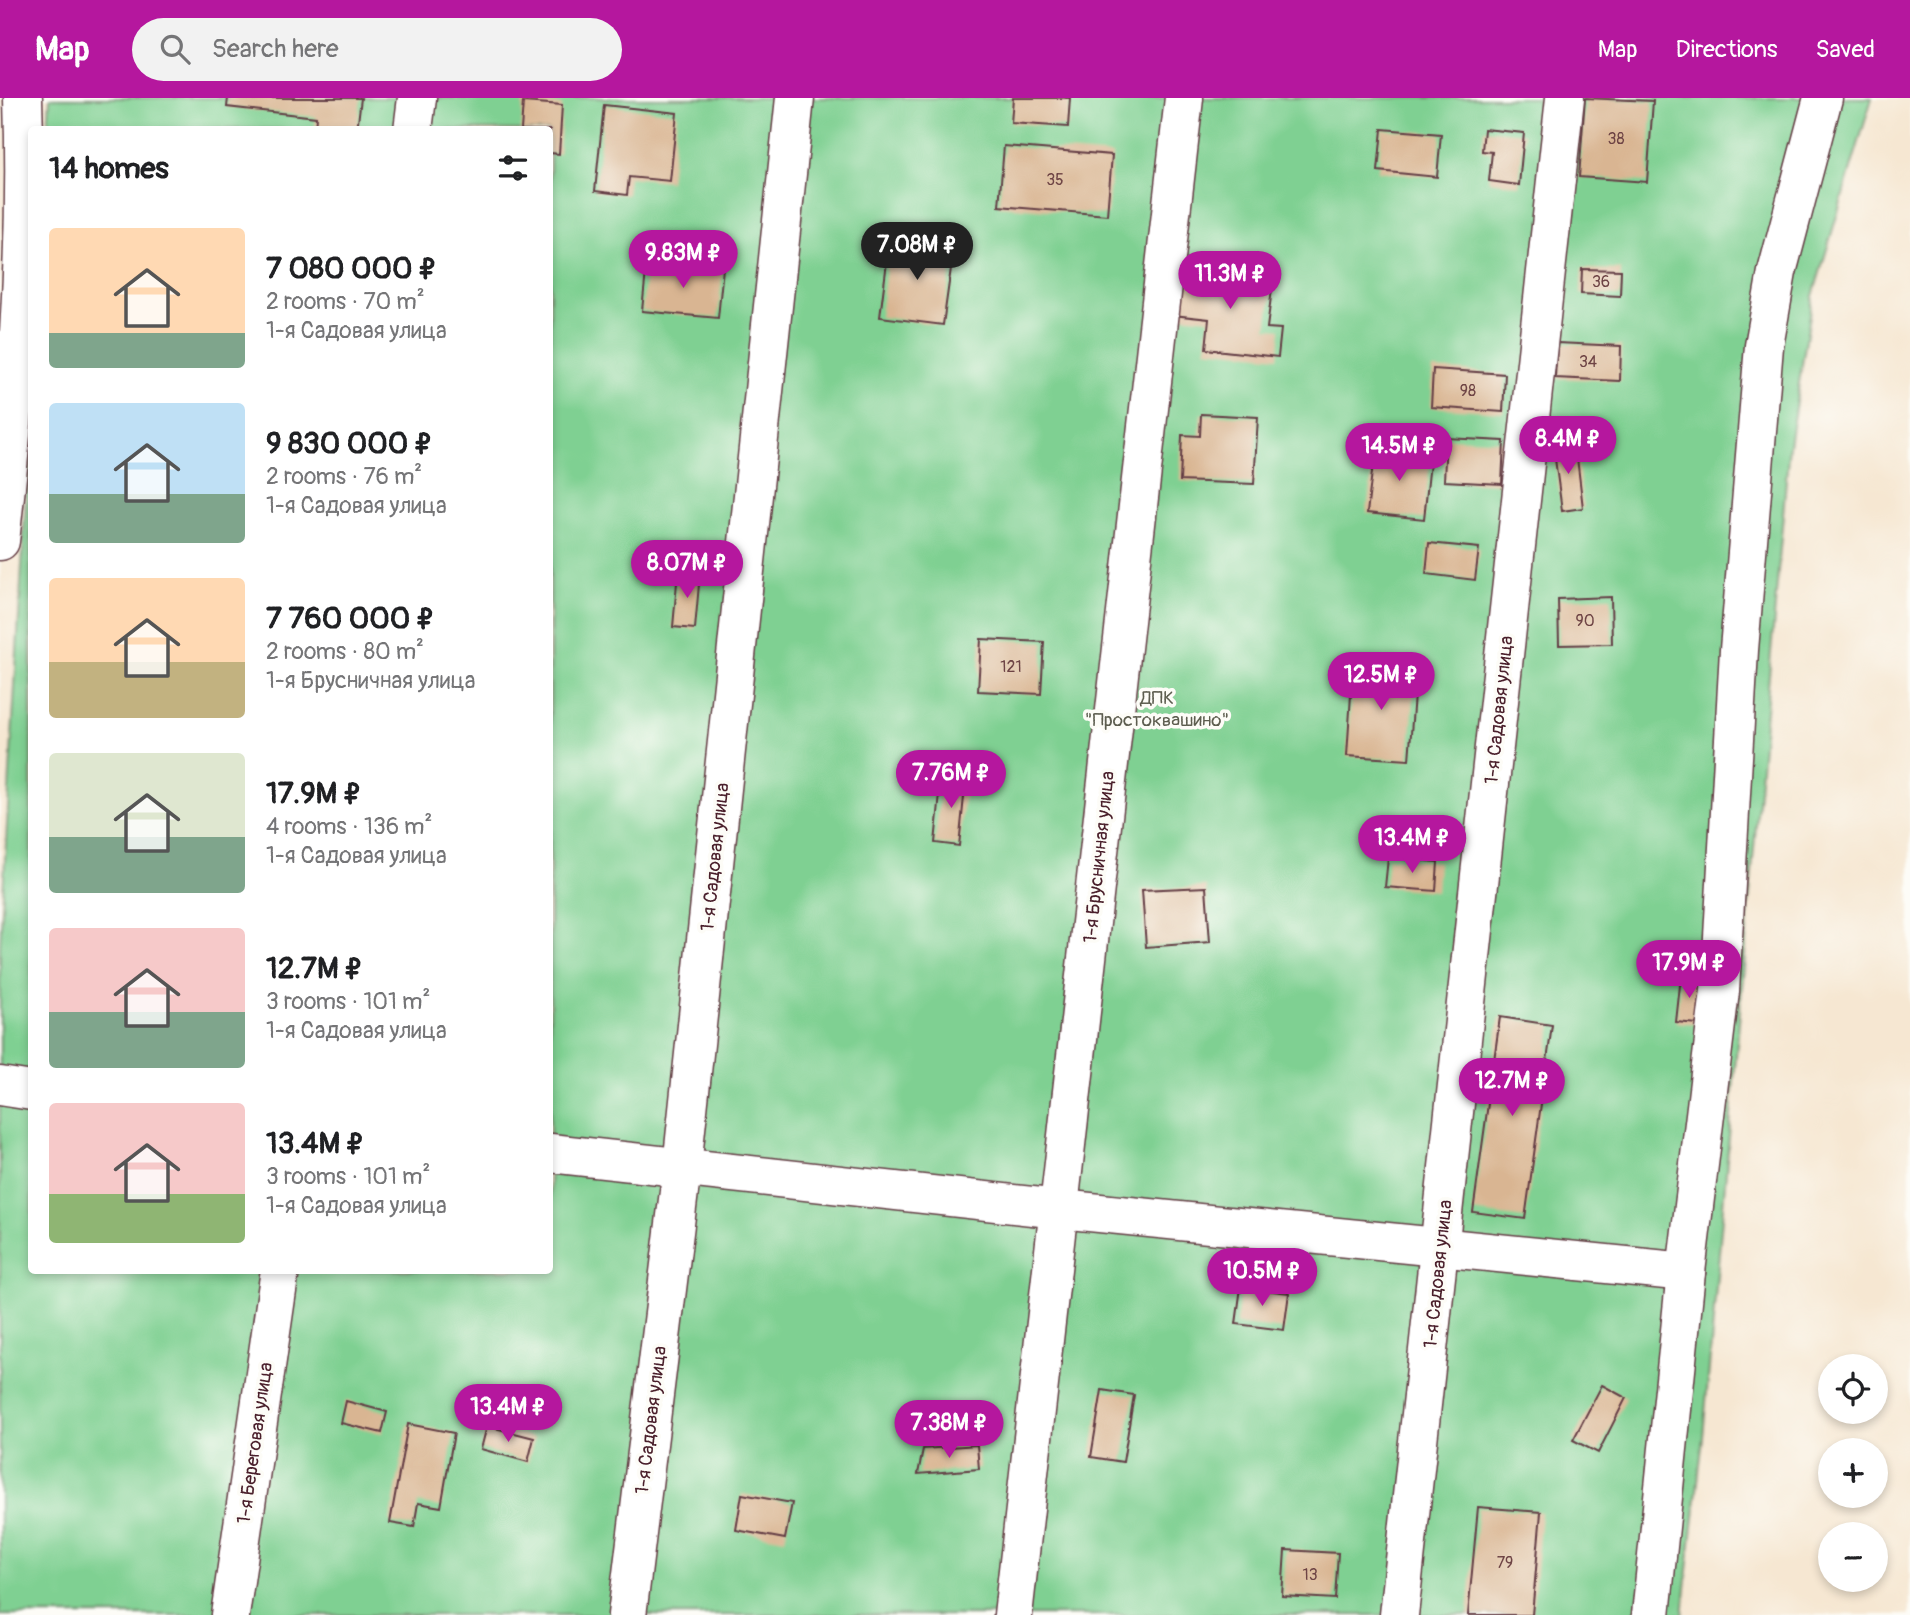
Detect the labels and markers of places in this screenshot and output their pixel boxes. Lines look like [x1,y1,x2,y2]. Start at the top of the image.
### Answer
pin: 7.08M ₽ [852,222,982,282]
pin: 9.83M ₽ [618,230,748,290]
pin: 11.3M ₽ [1165,252,1295,311]
pin: 8.4M ₽ [1511,416,1625,476]
pin: 14.5M ₽ [1334,424,1464,483]
pin: 8.07M ₽ [622,540,752,600]
pin: 12.5M ₽ [1316,652,1446,712]
pin: 7.76M ₽ [886,750,1016,810]
pin: 13.4M ₽ [1347,816,1477,875]
pin: 17.9M ₽ [1624,940,1754,1000]
pin: 12.7M ₽ [1447,1058,1577,1118]
pin: 10.5M ₽ [1197,1248,1327,1308]
pin: 13.4M ₽ [443,1384,573,1444]
pin: 7.38M ₽ [884,1400,1014,1460]

